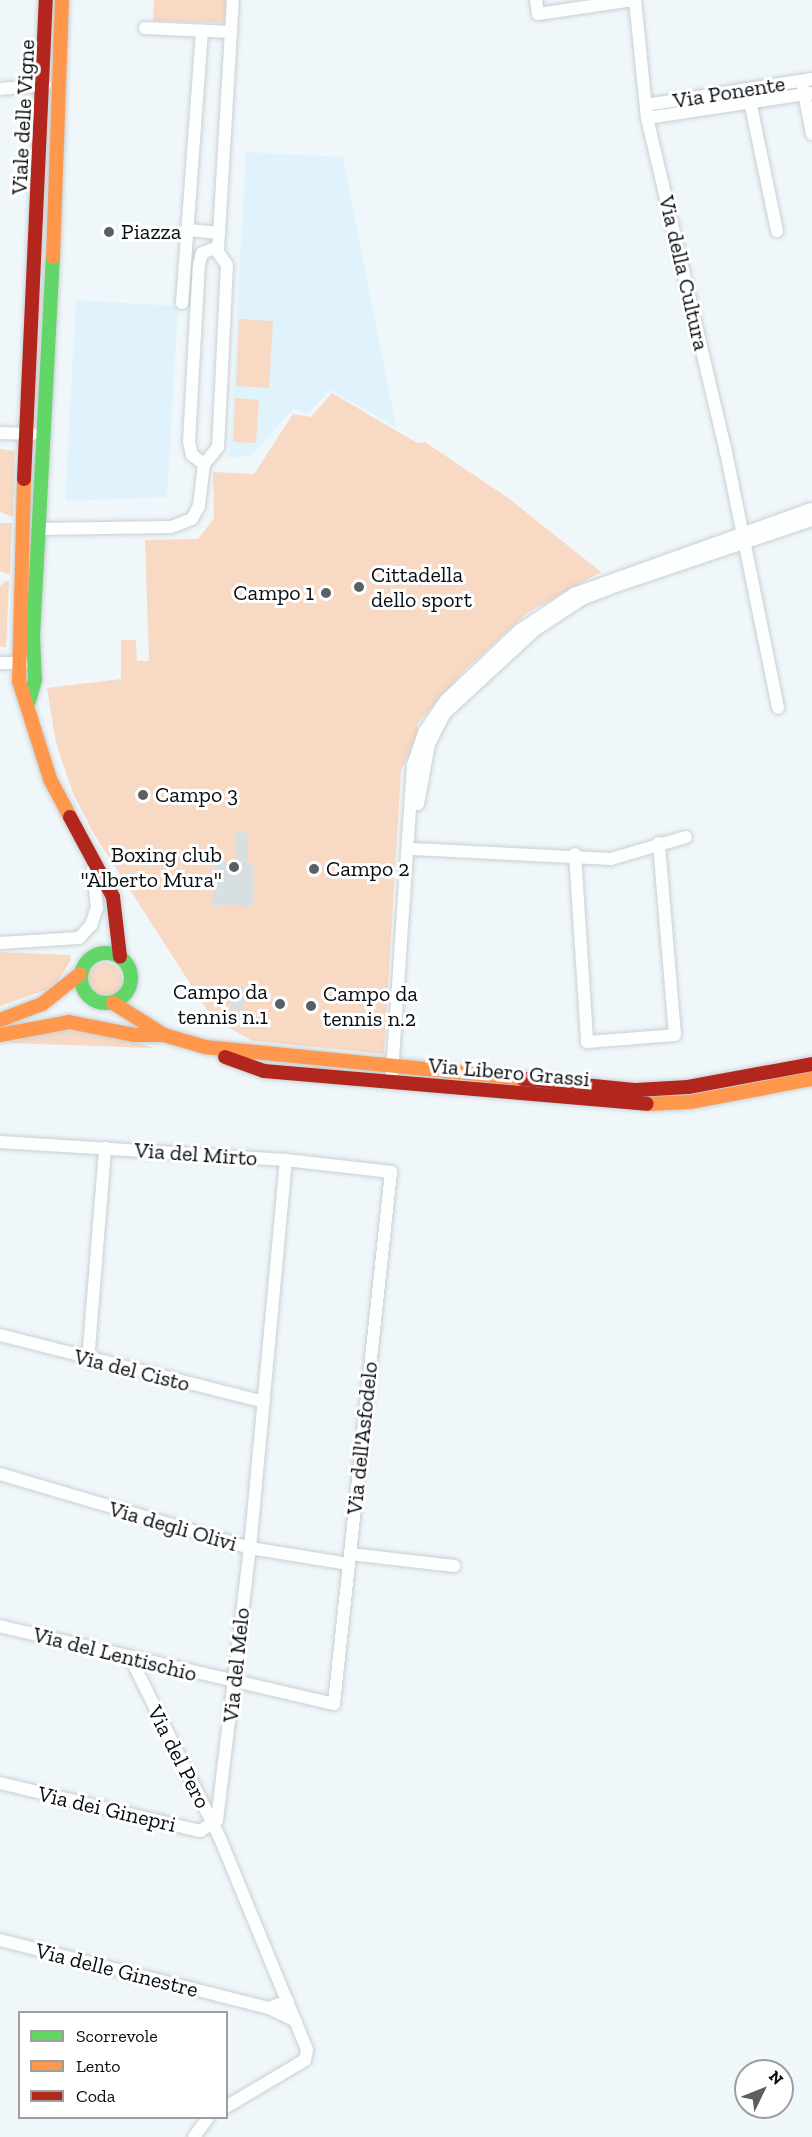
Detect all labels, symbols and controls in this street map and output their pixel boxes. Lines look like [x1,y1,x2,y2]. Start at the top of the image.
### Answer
street label: Viale delle Vigne [6,38,40,196]
street label: Via Ponente [671,70,787,114]
street label: Via della Cultura [653,193,715,353]
place label: Piazza [121,219,181,245]
marker: Piazza [102,225,116,239]
place label: Cittadella dello sport [371,561,472,612]
place label: Campo 1 [233,580,314,606]
marker: Cittadella dello sport [352,580,366,594]
marker: Campo 1 [319,586,333,600]
place label: Campo 3 [155,782,238,808]
marker: Campo 3 [136,788,150,802]
place label: Boxing club "Alberto Mura" [80,841,222,892]
place label: Campo 2 [326,856,410,882]
marker: Boxing club "Alberto Mura" [227,860,241,874]
marker: Campo 2 [307,862,321,876]
place label: Campo da tennis n.1 [173,978,268,1030]
place label: Campo da tennis n.2 [323,980,418,1032]
marker: Campo da tennis n.1 [273,997,287,1011]
marker: Campo da tennis n.2 [304,999,318,1013]
street label: Via Libero Grassi [427,1052,591,1092]
street label: Via del Mirto [134,1137,258,1171]
street label: Via del Cisto [71,1343,193,1397]
street label: Via dell'Asfodelo [341,1360,383,1516]
street label: Via degli Olivi [106,1495,240,1557]
street label: Via del Melo [217,1606,255,1724]
street label: Via del Lentischio [30,1621,200,1687]
street label: Via del Pero [142,1701,216,1813]
street label: Via dei Ginepri [35,1780,179,1838]
street label: Via delle Ginestre [33,1937,201,2003]
legend [18,2011,228,2119]
text: Scorrevole [76,2025,158,2047]
text: Lento [76,2055,121,2077]
north arrow [734,2059,794,2119]
text: N [765,2067,787,2089]
text: Coda [76,2085,115,2107]

